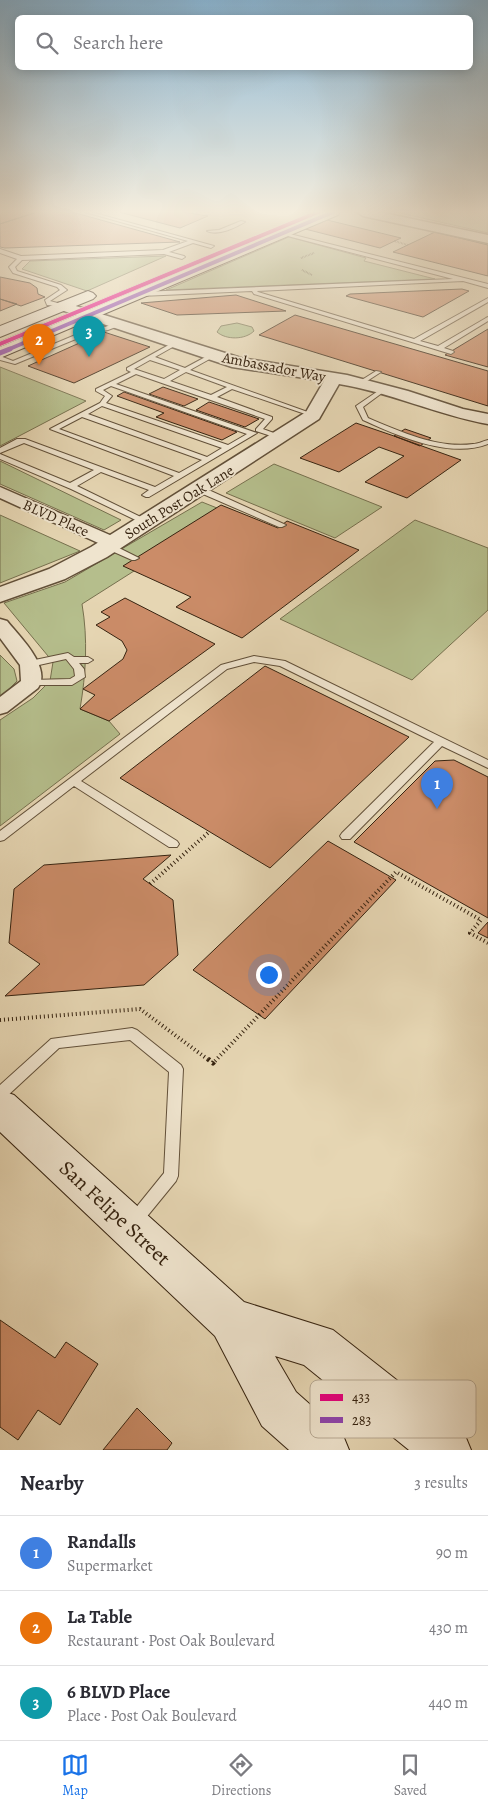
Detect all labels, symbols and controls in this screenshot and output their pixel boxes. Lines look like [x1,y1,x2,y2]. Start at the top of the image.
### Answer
search box [15,15,473,70]
icon: search [33,29,61,57]
text: Search here [73,30,163,56]
pin: 3 [73,316,105,357]
pin: 2 [23,324,55,365]
street label: Ambassador Way [220,347,328,387]
street label: South Post Oak Lane [120,460,238,544]
street label: BLVD Place [20,495,92,542]
pin: 1 [421,768,453,809]
your location [256,962,282,988]
street label: San Felipe Street [53,1154,177,1272]
legend [310,1380,476,1438]
text: 433 [352,1388,370,1407]
text: 283 [352,1411,371,1430]
text: Nearby [20,1469,83,1497]
text: 3 results [414,1472,468,1494]
text: Randalls [67,1529,136,1555]
text: 1 [33,1542,39,1564]
text: 90 m [436,1542,468,1564]
text: Supermarket [67,1555,153,1577]
text: La Table [67,1604,132,1630]
text: 2 [32,1617,40,1639]
text: 430 m [429,1617,468,1639]
text: Restaurant · Post Oak Boulevard [67,1630,275,1652]
text: 6 BLVD Place [67,1679,170,1705]
text: 3 [33,1692,39,1714]
text: 440 m [428,1692,468,1714]
text: Place · Post Oak Boulevard [67,1705,237,1727]
tab: Map [61,1751,89,1800]
tab: Directions [211,1751,271,1800]
tab: Saved [394,1751,427,1800]

